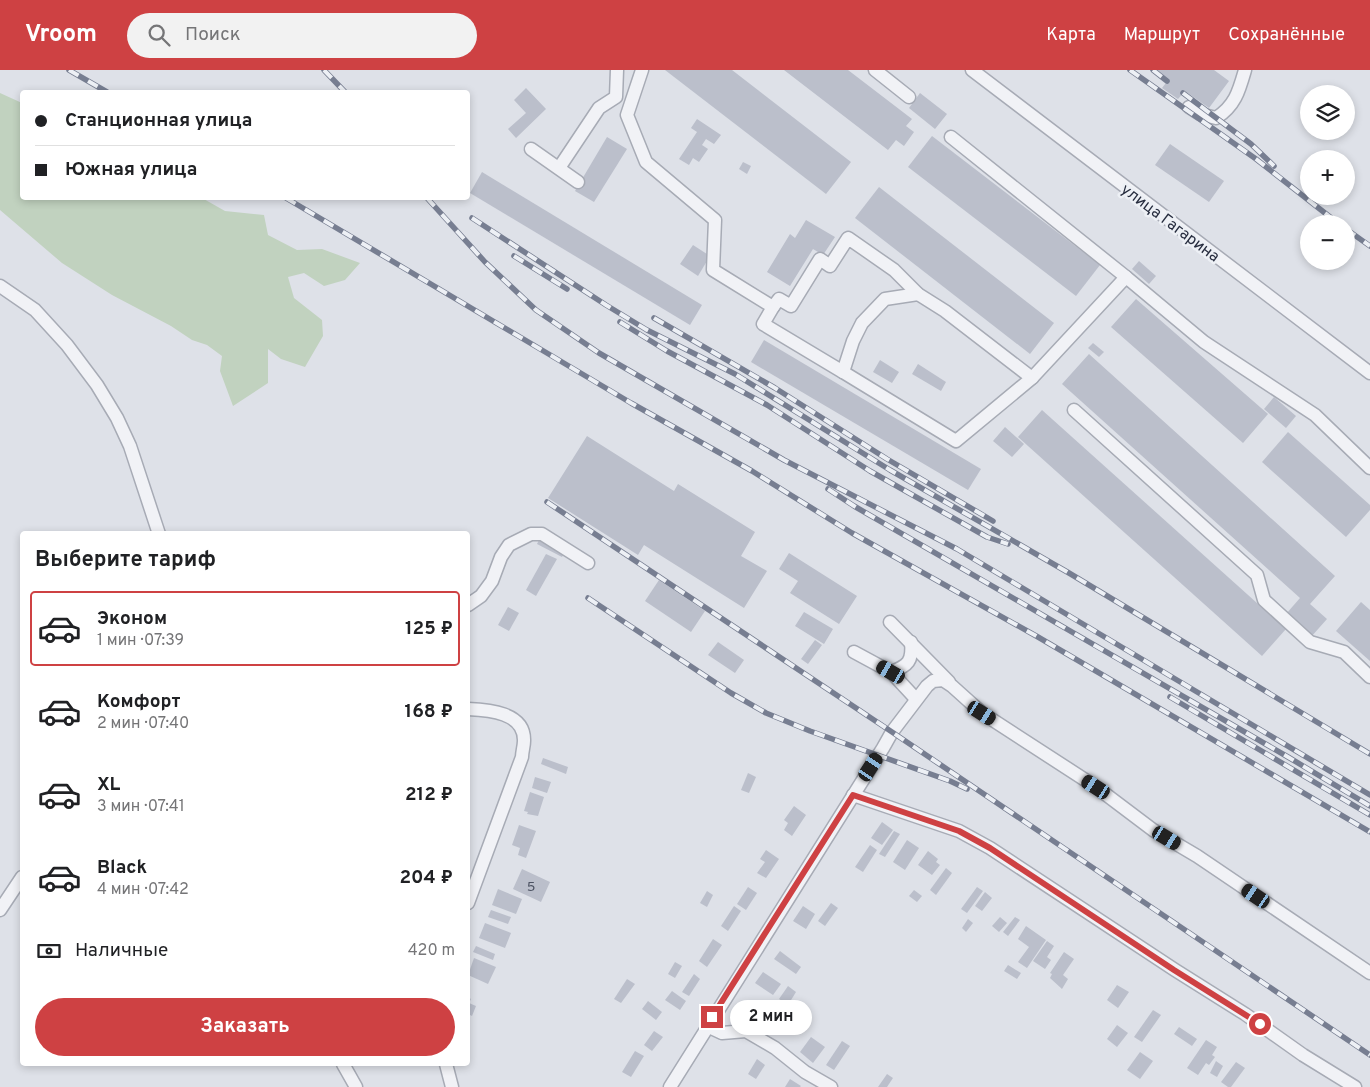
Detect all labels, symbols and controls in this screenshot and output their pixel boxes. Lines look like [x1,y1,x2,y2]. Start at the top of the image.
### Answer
search box [127,13,477,58]
text: Vroom [25,20,97,50]
icon: search [145,21,173,49]
text: Поиск [185,23,241,47]
text: Карта [1046,24,1096,47]
text: Маршрут [1124,24,1200,47]
text: Сохранённые [1228,24,1345,47]
map controls [1300,85,1355,270]
button: layers [1300,85,1355,140]
text: Станционная улица [65,109,252,133]
button: + [1300,150,1355,205]
text: Южная улица [65,158,197,182]
street label: улица Гагарина [1116,180,1223,267]
button: − [1300,215,1355,270]
text: Выберите тариф [35,547,216,574]
icon: car [37,606,82,651]
text: Эконом [97,607,167,631]
text: 125 ₽ [405,617,453,641]
text: 1 мин · 07:39 [97,631,184,651]
car [874,658,907,686]
icon: car [37,689,82,734]
text: Комфорт [97,690,180,714]
car [965,699,998,727]
text: 168 ₽ [405,700,453,724]
text: 2 мин · 07:40 [97,714,189,734]
car [856,750,885,784]
icon: car [37,772,82,817]
text: XL [97,773,120,797]
car [1079,773,1112,801]
text: 212 ₽ [405,783,453,807]
text: 3 мин · 07:41 [97,797,185,817]
car [1150,824,1183,852]
icon: car [37,855,82,900]
text: Black [97,856,147,880]
text: 204 ₽ [399,866,453,890]
house number: 5 [527,879,535,896]
text: 4 мин · 07:42 [97,880,189,900]
car [1239,881,1272,911]
icon: cash [35,937,63,965]
text: Наличные [75,939,168,963]
text: 420 m [408,941,455,961]
button: Заказать [35,998,455,1056]
callout: 2 мин [730,1000,812,1034]
route end [701,1006,723,1028]
text: 2 мин [749,1007,793,1027]
route start [1249,1013,1271,1035]

